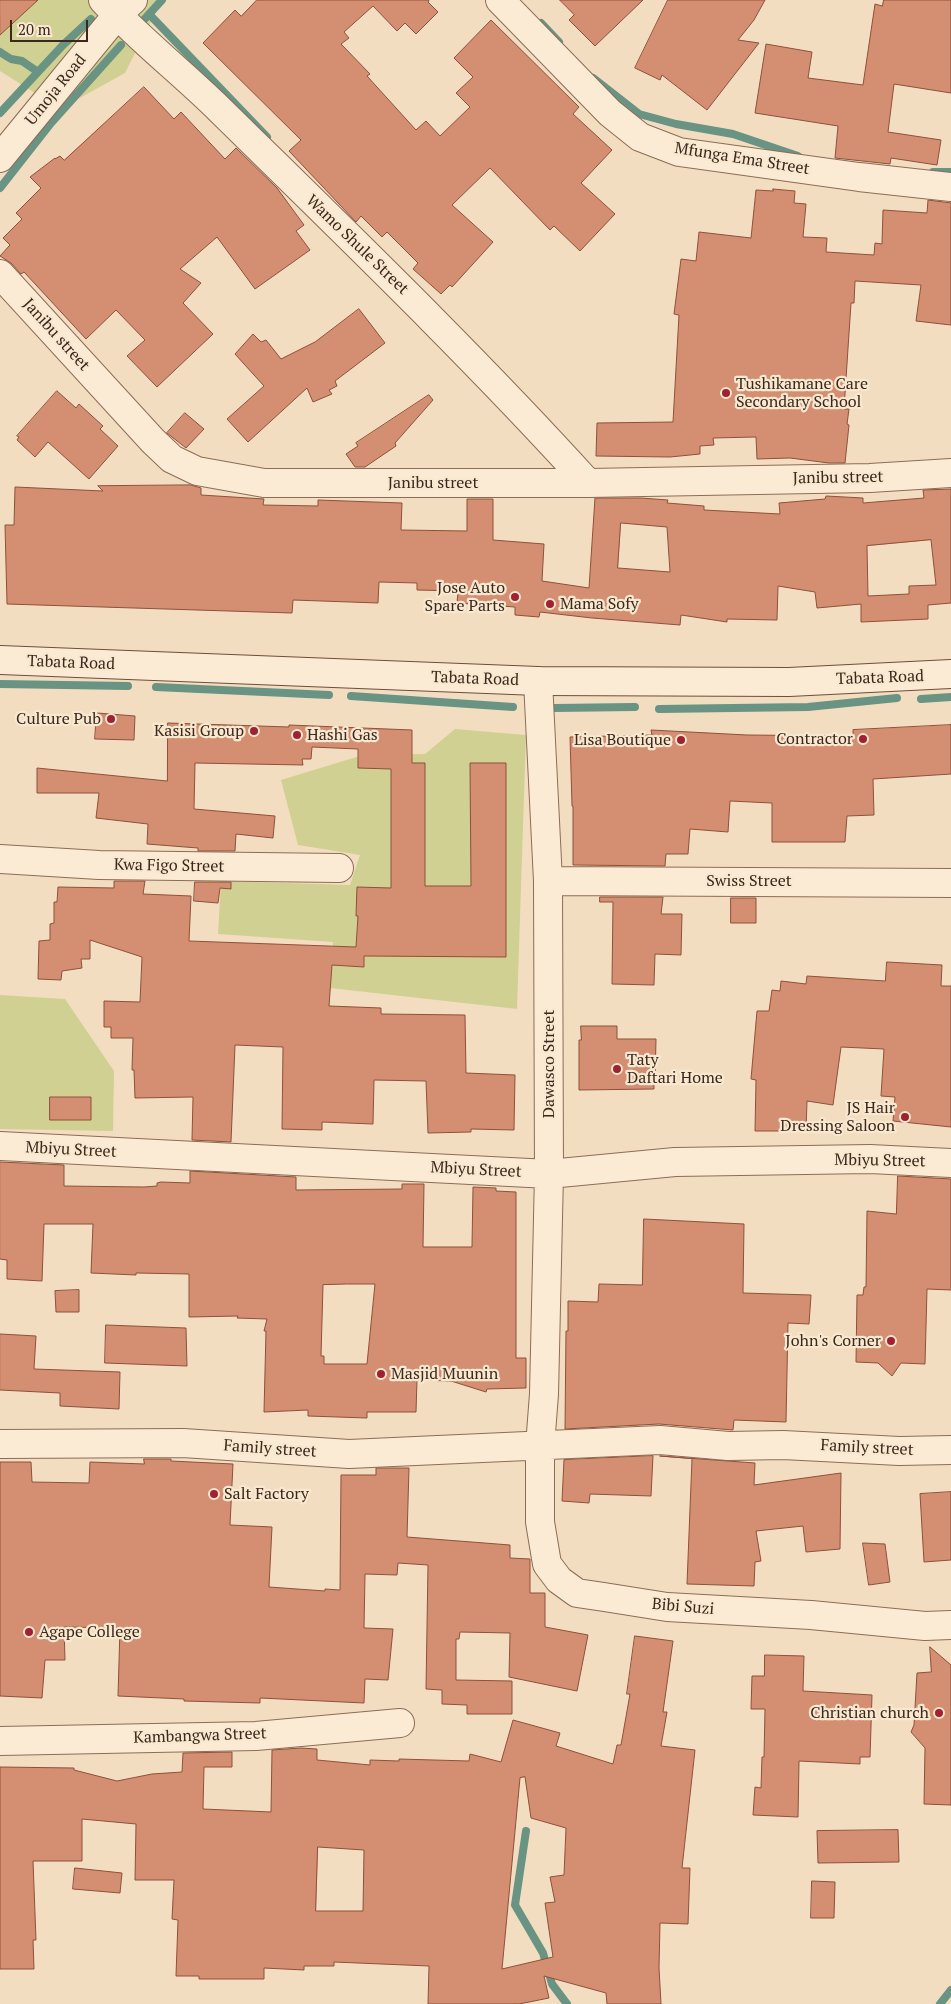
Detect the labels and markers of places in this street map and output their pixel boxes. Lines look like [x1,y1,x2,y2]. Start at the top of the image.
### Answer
place label: Tushikamane Care Secondary School [736,374,868,412]
marker: Tushikamane Care Secondary School [720,387,732,399]
place label: Jose Auto Spare Parts [425,578,505,616]
marker: Jose Auto Spare Parts [509,591,521,603]
place label: Mama Sofy [560,594,639,614]
marker: Mama Sofy [544,598,556,610]
place label: Culture Pub [16,709,101,729]
marker: Culture Pub [105,713,117,725]
place label: Kasisi Group [154,721,244,741]
marker: Kasisi Group [248,725,260,737]
place label: Hashi Gas [307,725,378,745]
marker: Hashi Gas [291,729,303,741]
place label: Contractor [776,729,853,749]
place label: Lisa Boutique [574,730,671,750]
marker: Contractor [857,733,869,745]
marker: Lisa Boutique [675,734,687,746]
place label: Taty Daftari Home [627,1050,723,1088]
marker: Taty Daftari Home [611,1063,623,1075]
place label: JS Hair Dressing Saloon [780,1098,895,1136]
marker: JS Hair Dressing Saloon [899,1111,911,1123]
place label: John's Corner [785,1331,881,1351]
marker: John's Corner [885,1335,897,1347]
place label: Masjid Muunin [391,1364,498,1384]
marker: Masjid Muunin [375,1368,387,1380]
place label: Salt Factory [224,1484,309,1504]
marker: Salt Factory [208,1488,220,1500]
place label: Agape College [39,1622,140,1642]
marker: Agape College [23,1626,35,1638]
place label: Christian church [810,1703,929,1723]
marker: Christian church [933,1707,945,1719]

